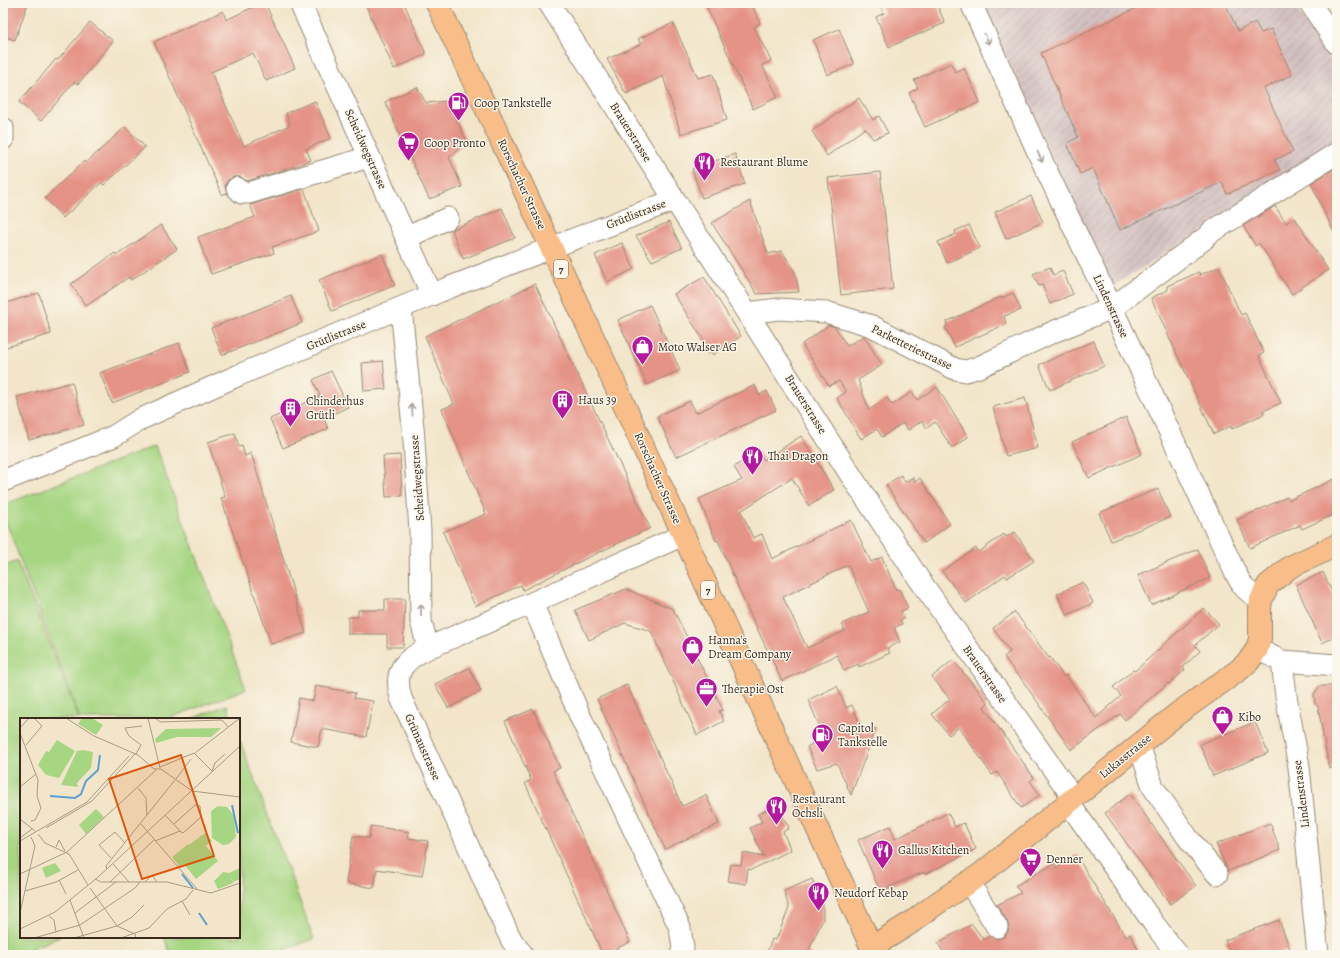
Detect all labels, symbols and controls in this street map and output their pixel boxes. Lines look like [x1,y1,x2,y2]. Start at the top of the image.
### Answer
one-way arrow [984,32,991,44]
fuel station icon: Coop Tankstelle [445,90,471,123]
place label: Coop Tankstelle [474,95,551,111]
street label: Brauerstrasse [606,99,656,165]
street label: Scheidwegstrasse [341,106,391,192]
supermarket icon: Coop Pronto [396,130,422,163]
place label: Coop Pronto [424,135,485,151]
street label: Rorschacher Strasse [494,136,550,232]
restaurant icon: Restaurant Blume [691,149,717,182]
one-way arrow [1037,151,1044,163]
place label: Restaurant Blume [720,154,808,170]
street label: Grütlistrasse [604,195,668,233]
road number: 7 [554,260,568,278]
street label: Lindenstrasse [1089,272,1133,340]
street label: Grütlistrasse [304,316,368,354]
street label: Parketteriestrasse [869,320,955,374]
shop icon: Moto Walser AG [629,334,655,367]
place label: Moto Walser AG [658,339,737,355]
street label: Brauerstrasse [781,371,831,437]
building icon: Haus 39 [549,387,575,420]
place label: Haus 39 [578,392,617,408]
place label: Chinderhus Grütli [306,393,364,423]
building icon: Chinderhus Grütli [277,395,303,428]
one-way arrow [408,404,415,417]
street label: Rorschacher Strasse [631,430,685,526]
street label: Scheidwegstrasse [406,434,428,522]
restaurant icon: Thai Dragon [740,443,766,476]
place label: Thai Dragon [768,448,829,464]
road number: 7 [701,581,715,599]
one-way arrow [417,604,425,617]
place label: Hanna's Dream Company [708,632,792,662]
shop icon: Hanna's Dream Company [679,634,705,667]
street label: Brauerstrasse [959,642,1011,706]
office icon: Therapie Ost [694,676,720,709]
place label: Therapie Ost [722,681,784,697]
shop icon: Kibo [1209,704,1235,737]
place label: Kibo [1238,709,1261,725]
street label: Grünaustrasse [401,711,445,783]
inset map [20,718,240,938]
place label: Capitol Tankstelle [838,720,887,750]
fuel station icon: Capitol Tankstelle [809,722,835,755]
street label: Lukasstrasse [1096,730,1154,782]
street label: Lindenstrasse [1289,759,1313,829]
place label: Restaurant Öchsli [792,791,846,821]
restaurant icon: Restaurant Öchsli [764,793,790,826]
restaurant icon: Gallus Kitchen [869,837,895,870]
place label: Gallus Kitchen [898,842,970,858]
supermarket icon: Denner [1017,846,1043,879]
place label: Denner [1046,851,1083,867]
restaurant icon: Neudorf Kebap [805,880,831,913]
place label: Neudorf Kebap [834,885,908,901]

